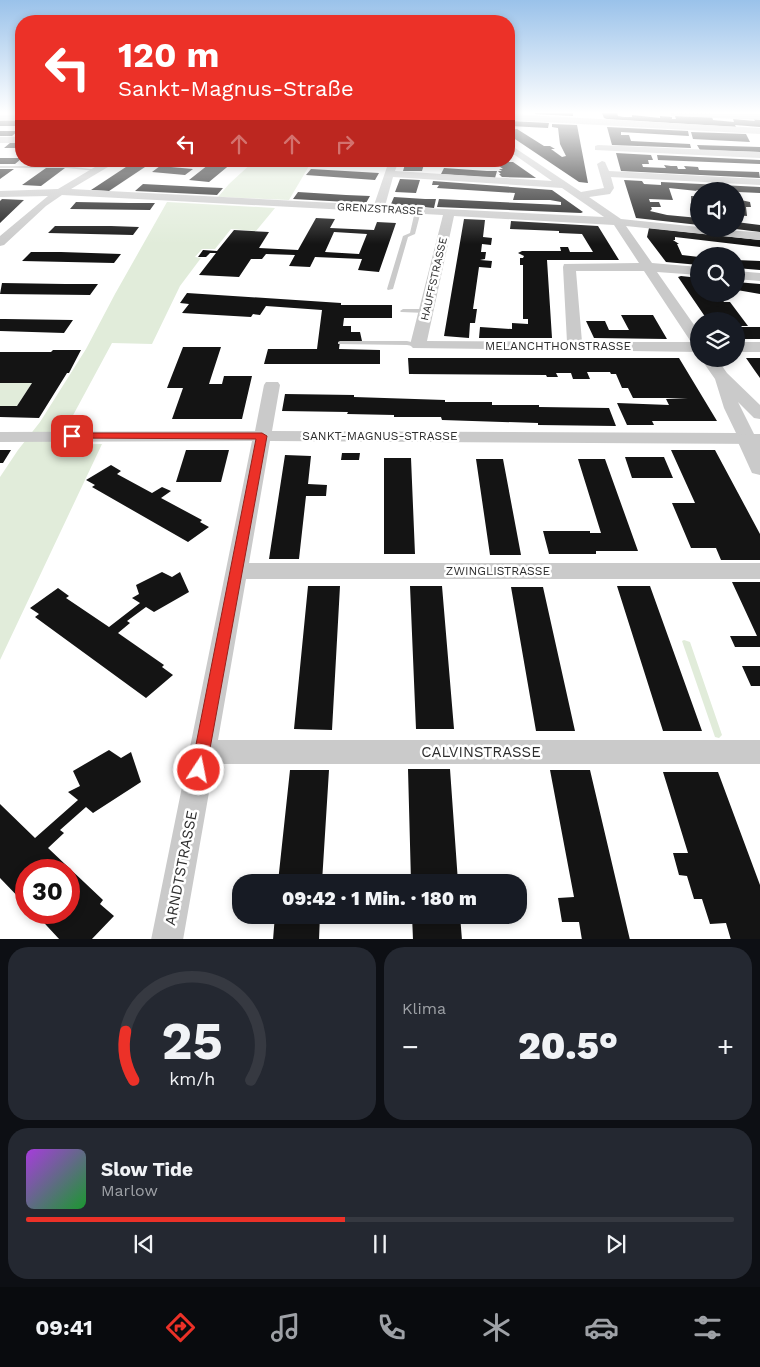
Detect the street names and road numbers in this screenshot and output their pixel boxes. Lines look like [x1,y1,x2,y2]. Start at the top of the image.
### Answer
street label: GRENZSTRASSE [337,200,423,218]
street label: HAUFFSTRASSE [418,236,450,322]
street label: MELANCHTHONSTRASSE [485,339,631,353]
street label: SANKT-MAGNUS-STRASSE [302,429,458,443]
street label: ZWINGLISTRASSE [446,564,550,578]
street label: CALVINSTRASSE [421,743,541,761]
street label: ARNDTSTRASSE [161,809,201,927]

